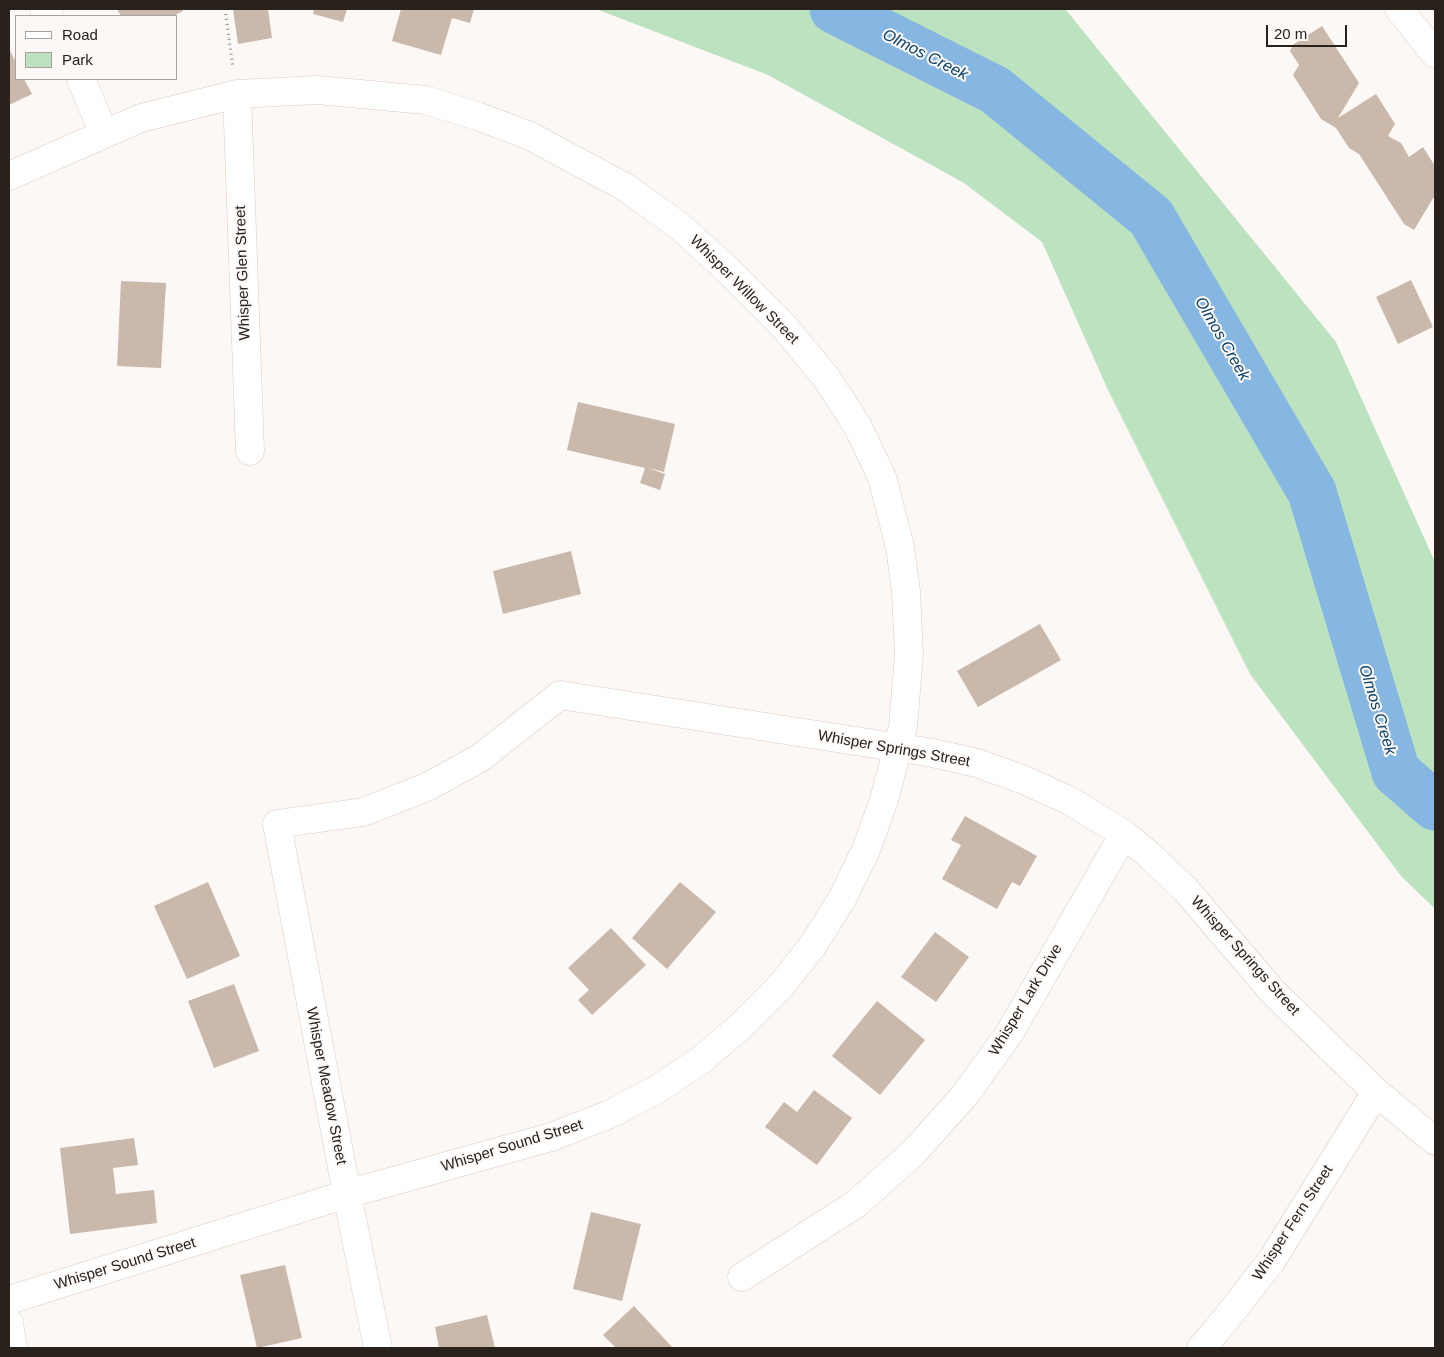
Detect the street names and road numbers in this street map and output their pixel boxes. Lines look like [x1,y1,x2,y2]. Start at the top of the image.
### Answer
street label: Whisper Glen Street [232,205,254,341]
street label: Whisper Willow Street [686,232,802,348]
street label: Whisper Springs Street [816,727,972,771]
street label: Whisper Springs Street [1187,893,1303,1019]
street label: Whisper Lark Drive [985,941,1067,1059]
street label: Whisper Meadow Street [302,1006,350,1166]
street label: Whisper Sound Street [439,1116,585,1176]
street label: Whisper Fern Street [1249,1162,1337,1284]
street label: Whisper Sound Street [52,1234,198,1294]

